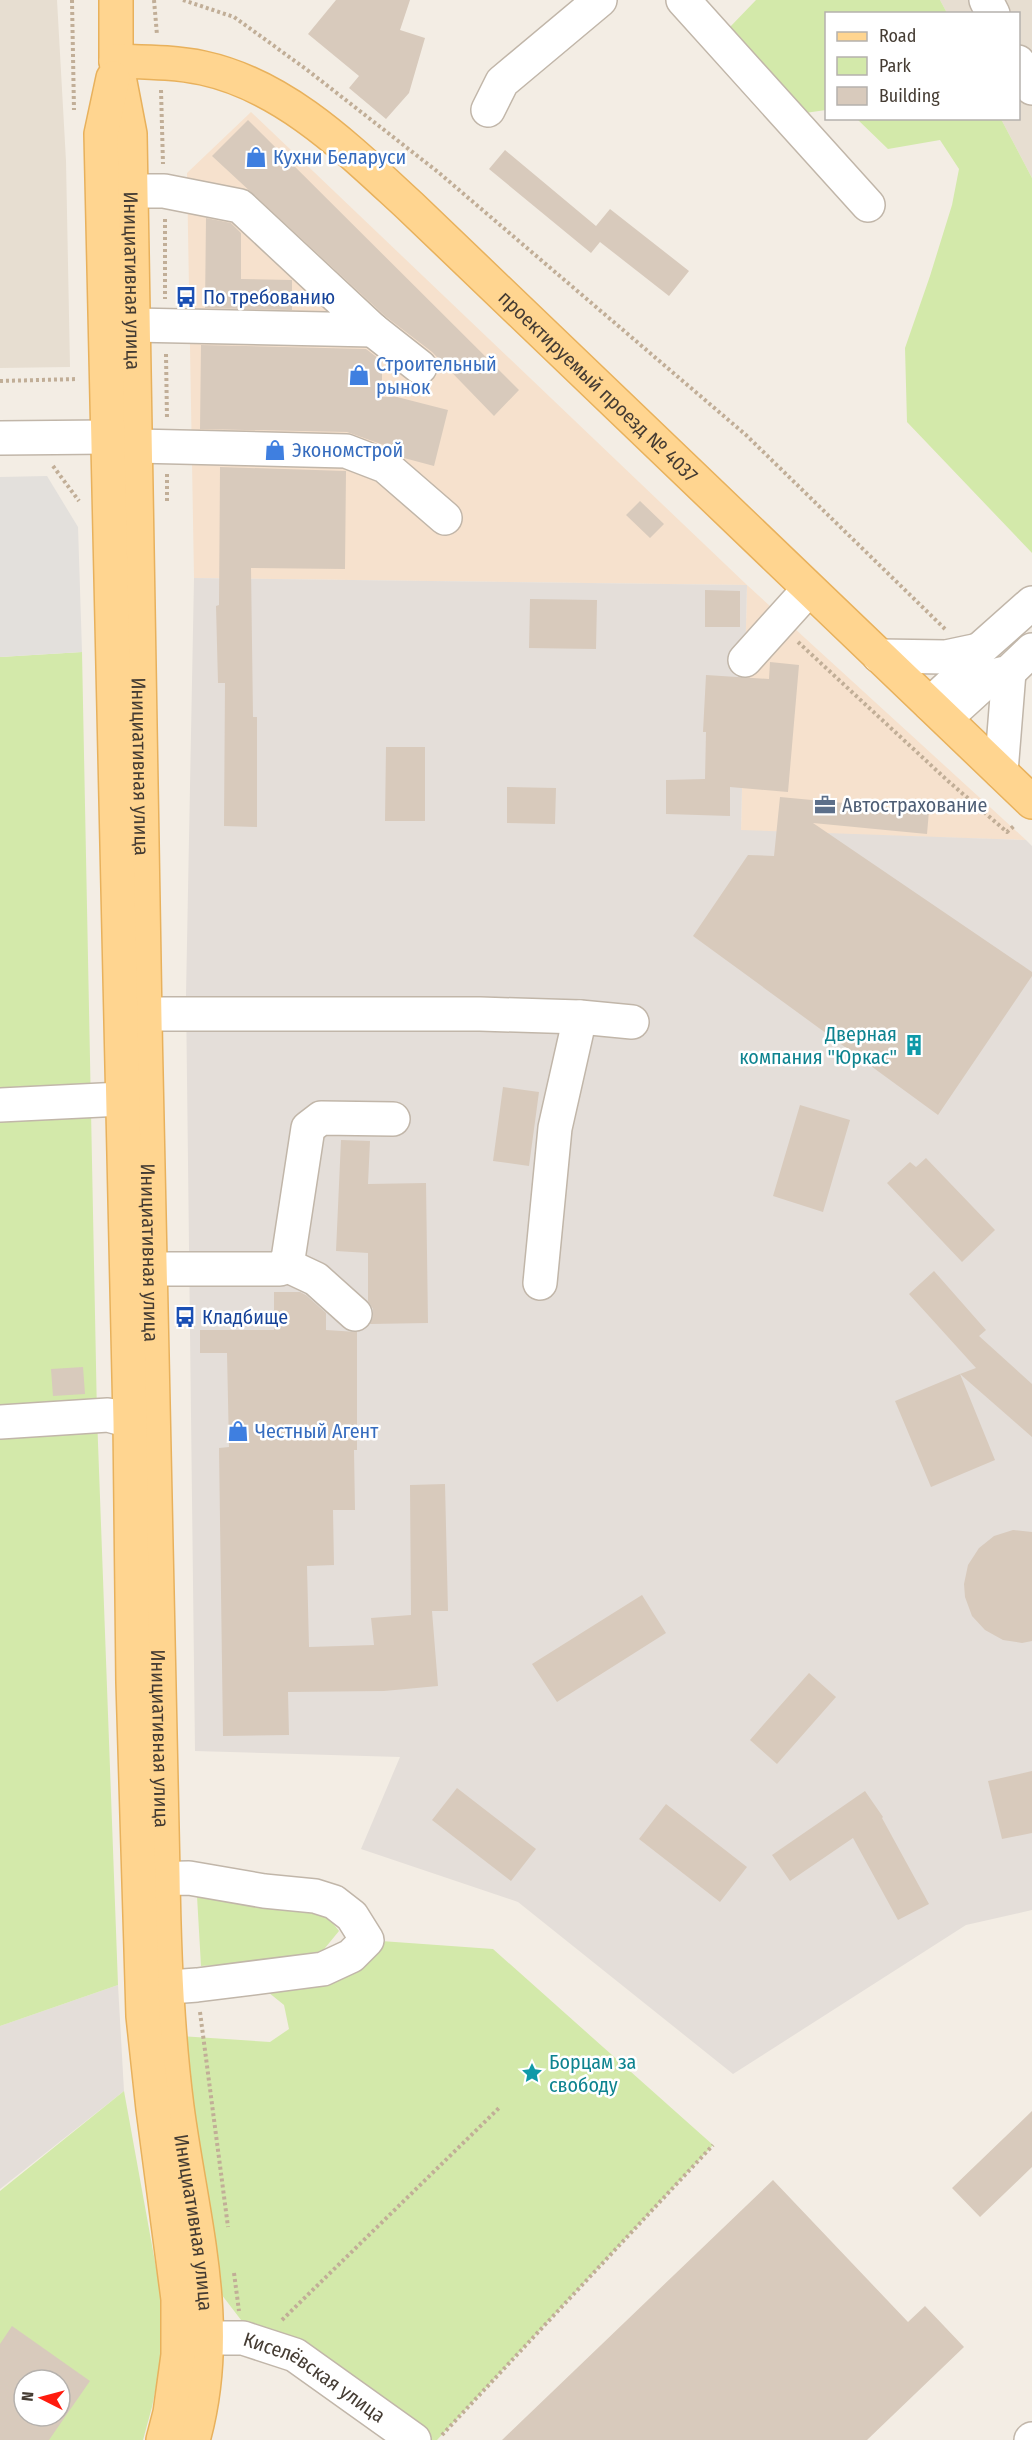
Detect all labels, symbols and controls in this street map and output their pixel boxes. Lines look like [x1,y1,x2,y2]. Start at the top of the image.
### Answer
legend [825,12,1020,120]
text: Road [879,25,916,47]
text: Park [879,55,912,77]
text: Building [879,85,940,107]
shop icon: Кухни Беларуси [244,145,268,169]
place label: Кухни Беларуси [273,145,406,169]
street label: Инициативная улица [119,191,145,370]
bus stop icon: По требованию [174,285,198,309]
place label: По требованию [203,285,335,309]
street label: проектируемый проезд № 4037 [494,285,703,487]
place label: Строительный рынок [376,352,497,399]
shop icon: Строительный рынок [347,363,371,387]
shop icon: Экономстрой [263,438,287,462]
place label: Экономстрой [292,438,403,462]
street label: Инициативная улица [127,677,154,856]
office icon: Автострахование [813,793,837,817]
place label: Автострахование [842,793,987,817]
place label: Дверная компания "Юркас" [739,1022,897,1069]
building icon: Дверная компания "Юркас" [902,1033,926,1057]
street label: Инициативная улица [136,1163,163,1342]
bus stop icon: Кладбище [173,1305,197,1329]
place label: Кладбище [202,1305,288,1329]
shop icon: Честный Агент [226,1419,250,1443]
place label: Честный Агент [255,1419,379,1443]
street label: Инициативная улица [146,1649,174,1828]
place label: Борцам за свободу [549,2050,636,2097]
place icon: Борцам за свободу [520,2061,544,2085]
street label: Инициативная улица [169,2132,218,2312]
street label: Киселёвская улица [240,2327,390,2428]
north arrow [12,2368,72,2428]
text: N [18,2391,38,2402]

